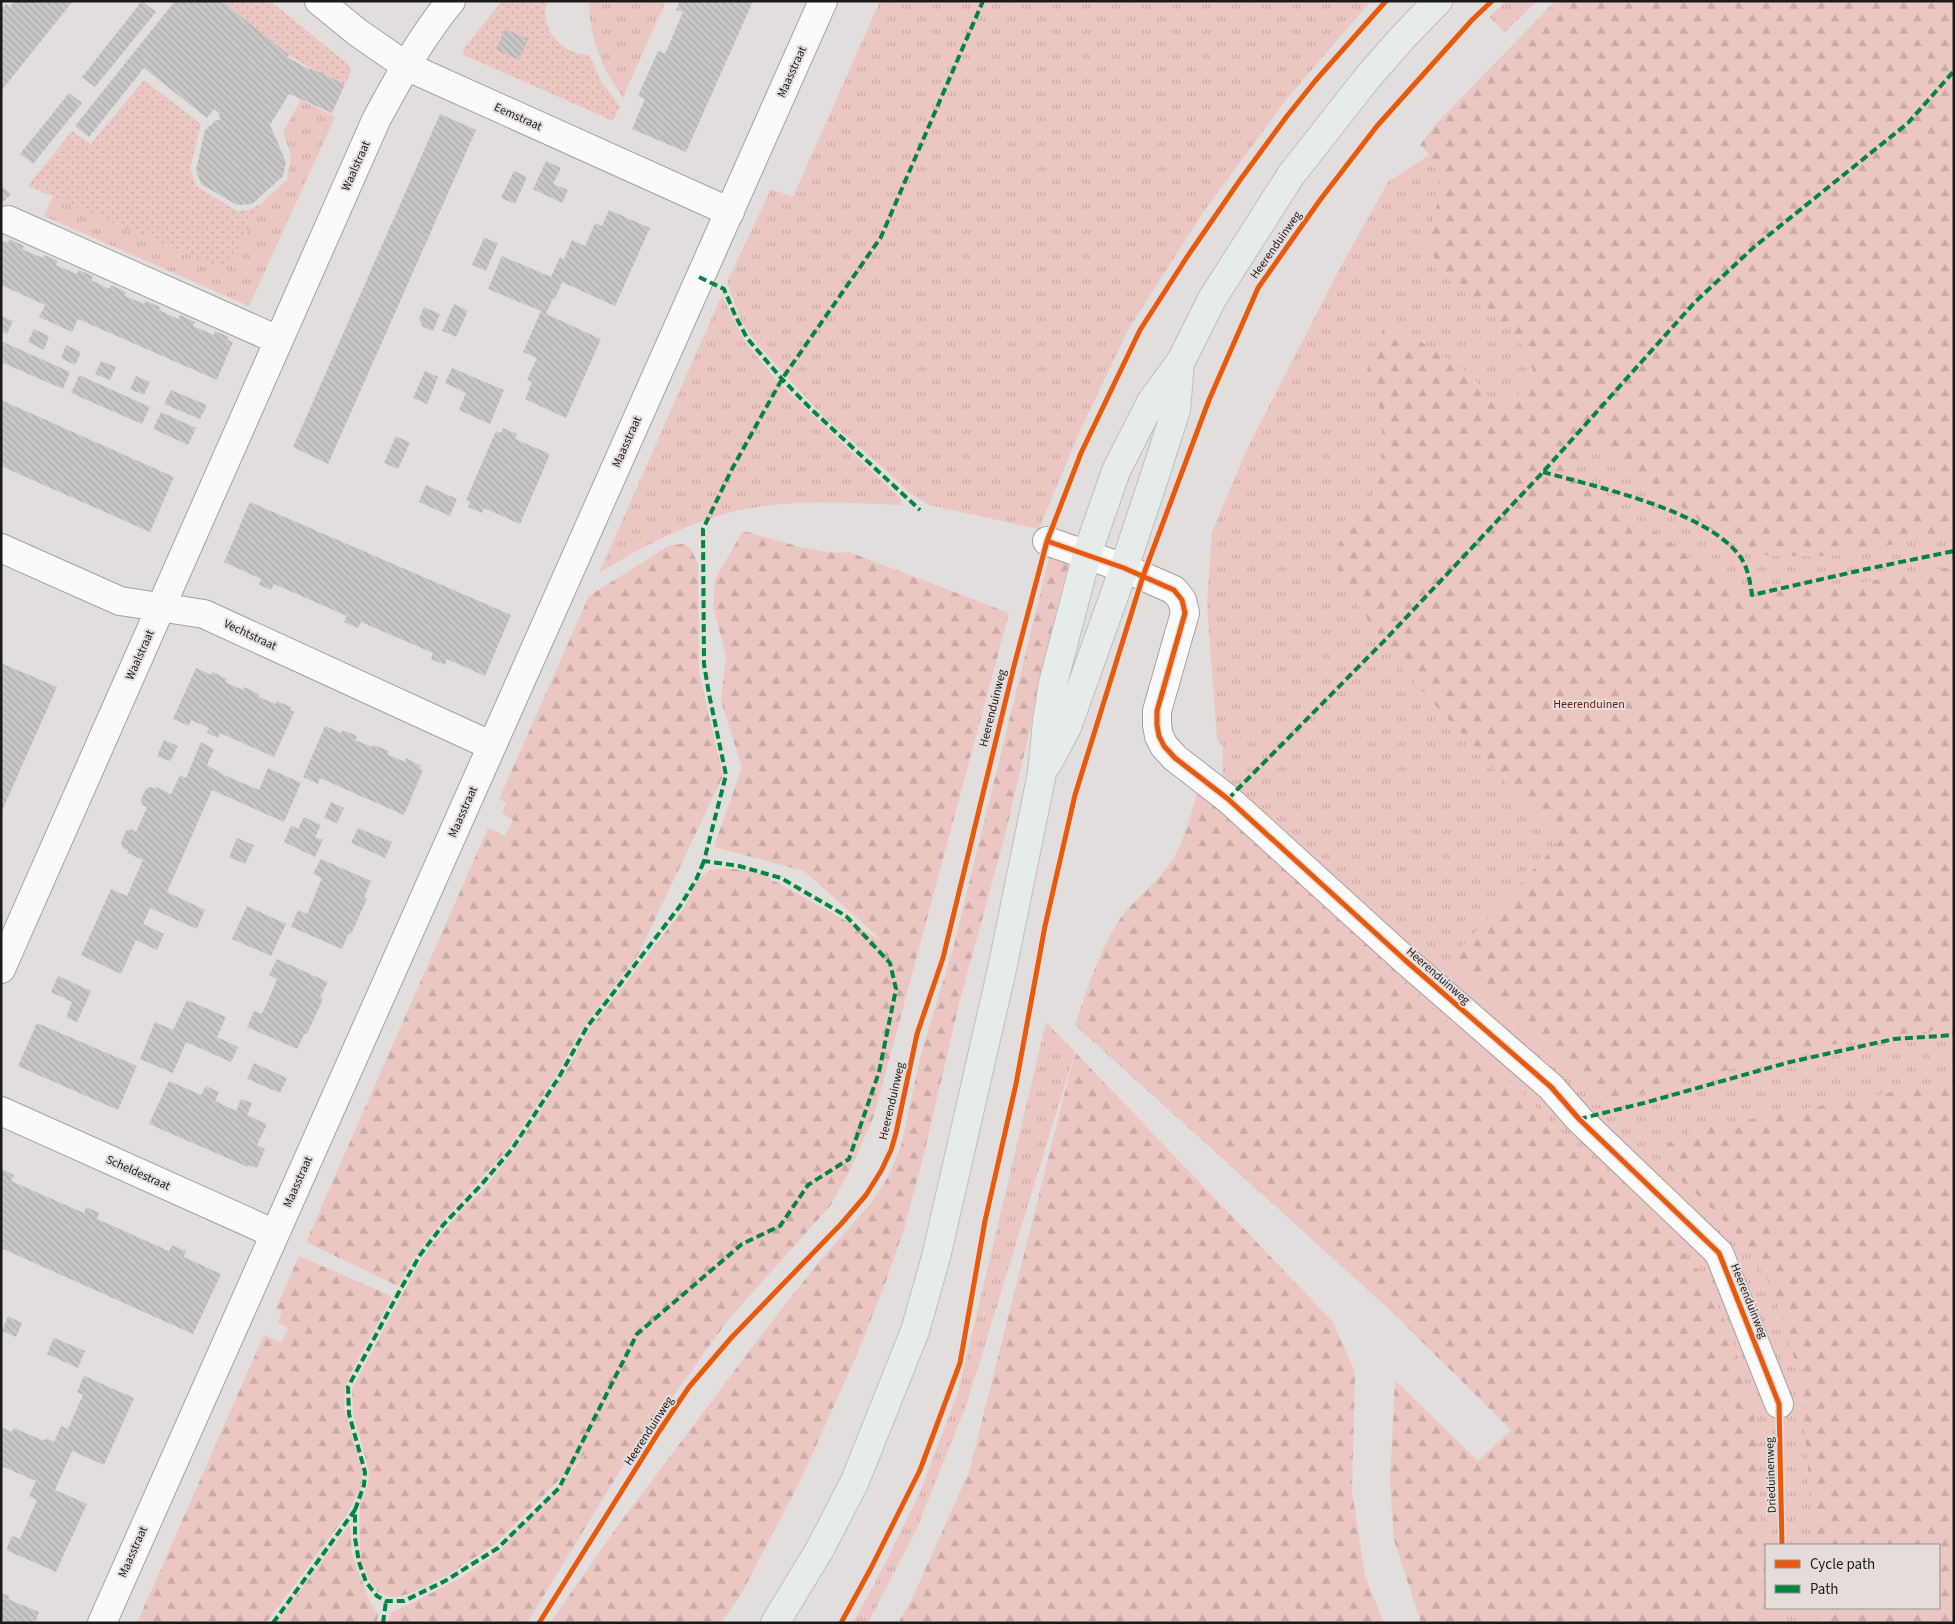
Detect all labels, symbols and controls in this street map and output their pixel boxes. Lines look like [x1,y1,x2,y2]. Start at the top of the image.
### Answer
street label: Maasstraat [773,44,811,100]
street label: Eemstraat [491,99,545,135]
street label: Waalstraat [337,138,375,194]
street label: Heerenduinweg [1246,208,1306,282]
street label: Maasstraat [608,414,646,470]
street label: Vechtstraat [221,615,279,655]
street label: Waalstraat [121,627,159,683]
street label: Heerenduinweg [975,667,1011,749]
park label: Heerenduinen [1553,696,1625,713]
street label: Maasstraat [444,784,482,840]
street label: Heerenduinweg [1402,944,1474,1008]
street label: Heerenduinweg [875,1060,909,1142]
street label: Scheldestraat [103,1151,173,1195]
street label: Maasstraat [279,1154,317,1210]
street label: Heerenduinweg [1726,1261,1772,1341]
street label: Heerenduinweg [620,1393,678,1469]
street label: Drieduinenweg [1761,1437,1781,1513]
street label: Maasstraat [114,1524,152,1580]
legend [1765,1544,1940,1609]
text: Cycle path [1810,1554,1875,1575]
text: Path [1810,1579,1838,1600]

